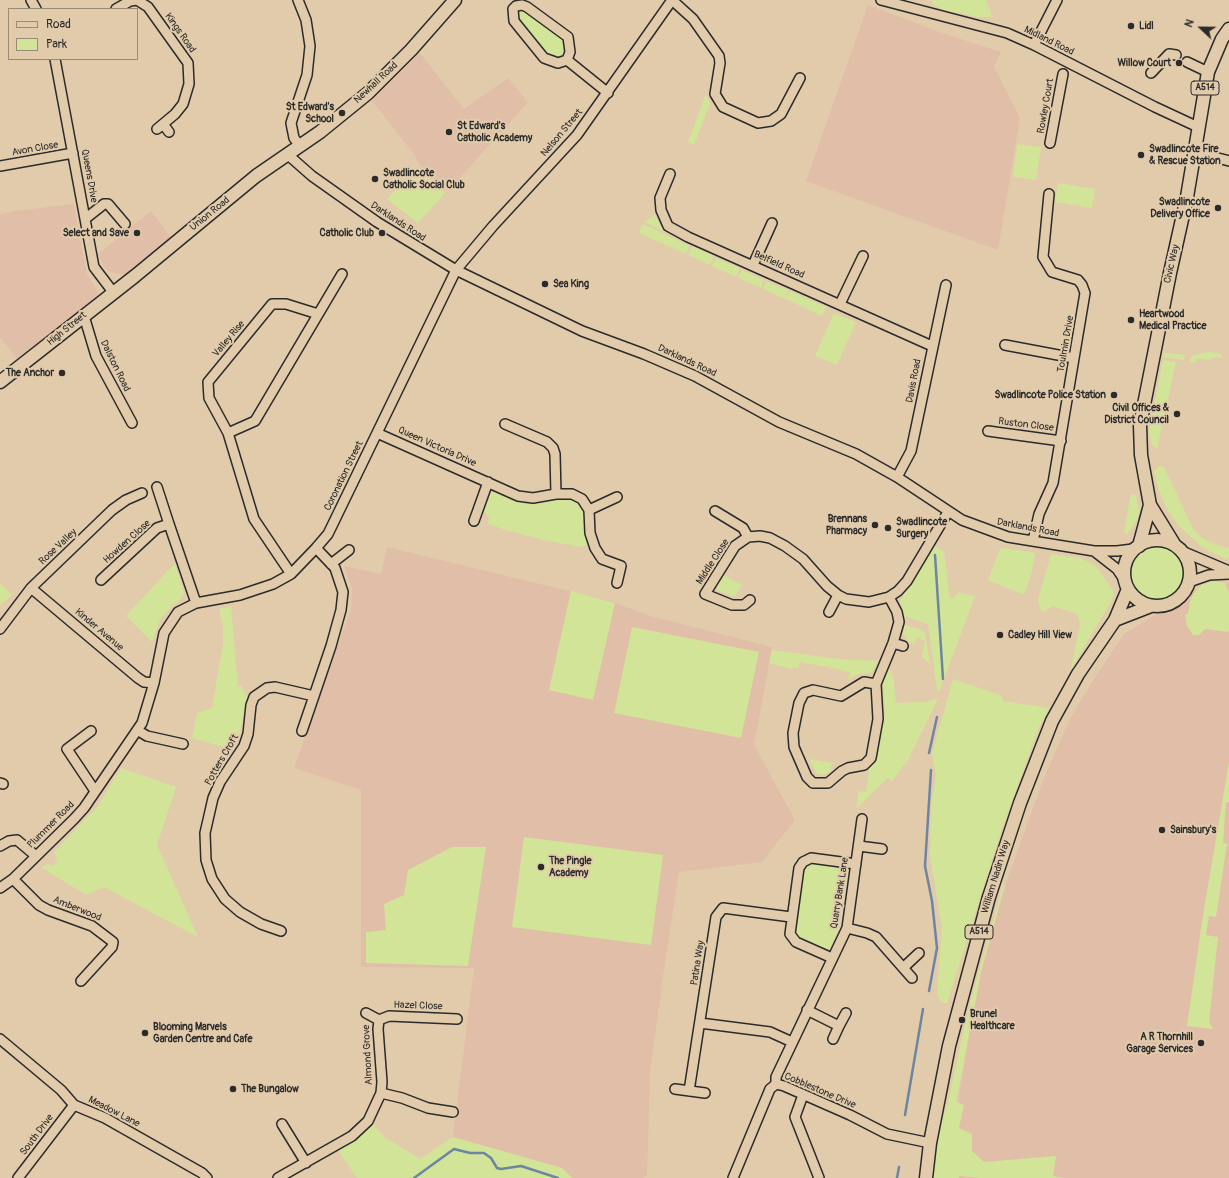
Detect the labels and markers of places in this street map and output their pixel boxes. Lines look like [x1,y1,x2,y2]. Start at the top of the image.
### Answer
place label: Lidl [1139,20,1154,32]
marker: Lidl [1126,21,1136,31]
place label: Willow Court [1118,57,1171,69]
marker: Willow Court [1174,58,1184,68]
place label: St Edward's School [286,101,334,124]
marker: St Edward's School [337,108,347,118]
place label: St Edward's Catholic Academy [457,120,532,144]
marker: St Edward's Catholic Academy [444,127,454,137]
place label: Swadlincote Fire & Rescue Station [1149,143,1221,166]
marker: Swadlincote Fire & Rescue Station [1136,150,1146,160]
place label: Swadlincote Catholic Social Club [383,167,465,190]
marker: Swadlincote Catholic Social Club [370,174,380,184]
place label: Swadlincote Delivery Office [1150,196,1210,220]
marker: Swadlincote Delivery Office [1213,203,1223,213]
place label: Select and Save [63,227,129,239]
place label: Catholic Club [319,227,374,239]
marker: Select and Save [132,228,142,238]
marker: Catholic Club [377,228,387,238]
place label: Sea King [553,278,589,290]
marker: Sea King [540,279,550,289]
place label: Heartwood Medical Practice [1139,308,1207,332]
marker: Heartwood Medical Practice [1126,315,1136,325]
place label: The Anchor [6,367,54,379]
marker: The Anchor [57,368,67,378]
place label: Swadlincote Police Station [994,389,1106,401]
marker: Swadlincote Police Station [1109,390,1119,400]
place label: Civil Offices & District Council [1104,402,1169,426]
marker: Civil Offices & District Council [1172,409,1182,419]
place label: Brennans Pharmacy [826,513,867,536]
place label: Swadlincote Surgery [896,516,947,540]
marker: Brennans Pharmacy [870,520,880,530]
marker: Swadlincote Surgery [883,523,893,533]
place label: Cadley Hill View [1008,629,1072,641]
marker: Cadley Hill View [995,630,1005,640]
place label: Sainsbury's [1170,824,1216,836]
marker: Sainsbury's [1157,825,1167,835]
place label: The Pingle Academy [549,855,592,878]
marker: The Pingle Academy [536,862,546,872]
place label: Brunel Healthcare [970,1008,1015,1032]
marker: Brunel Healthcare [957,1015,967,1025]
place label: Blooming Marvels Garden Centre and Cafe [153,1021,252,1044]
marker: Blooming Marvels Garden Centre and Cafe [140,1028,150,1038]
place label: A R Thornhill Garage Services [1126,1031,1193,1054]
marker: A R Thornhill Garage Services [1196,1038,1206,1048]
place label: The Bungalow [241,1083,299,1095]
marker: The Bungalow [228,1084,238,1094]

